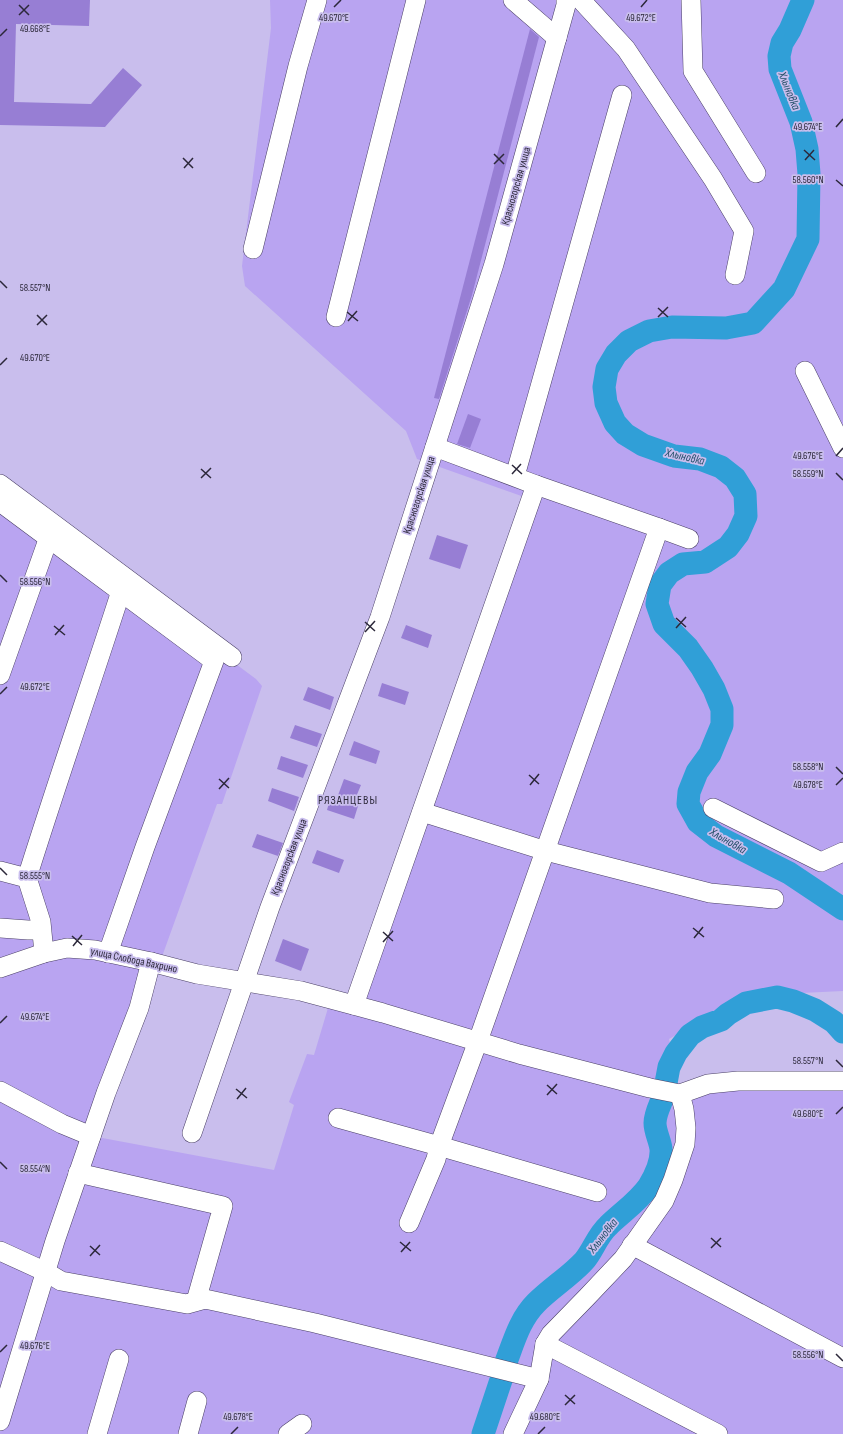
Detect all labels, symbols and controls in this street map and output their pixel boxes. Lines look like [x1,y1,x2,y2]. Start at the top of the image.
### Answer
text: 49.670°E [319,12,349,24]
text: 49.672°E [626,12,656,24]
text: 49.668°E [20,23,50,35]
water label: Хлыновка [774,69,803,112]
text: 49.674°E [794,121,822,133]
street label: Красногорская улица [499,145,533,227]
text: 58.560°N [792,174,824,186]
text: 58.557°N [20,282,50,294]
text: 49.670°E [20,352,50,364]
water label: Хлыновка [663,445,706,469]
text: 49.676°E [793,450,823,462]
street label: Красногорская улица [400,455,438,535]
text: 58.559°N [793,468,823,480]
text: 58.556°N [20,576,50,588]
text: 49.672°E [20,681,50,693]
text: 58.558°N [793,761,823,773]
text: 49.678°E [793,779,823,791]
district label: РЯЗАНЦЕВЫ [318,793,378,808]
street label: Красногорская улица [268,817,310,897]
water label: Хлыновка [706,824,749,858]
text: 58.555°N [20,870,50,882]
street label: улица Слобода Вахрино [89,944,179,976]
text: 49.674°E [21,1011,49,1023]
text: 58.557°N [793,1055,823,1067]
text: 49.680°E [793,1108,823,1120]
text: 58.554°N [20,1163,50,1175]
water label: Хлыновка [584,1216,621,1257]
text: 49.676°E [20,1340,50,1352]
text: 58.556°N [793,1349,823,1361]
text: 49.678°E [223,1411,253,1423]
text: 49.680°E [530,1411,560,1423]

